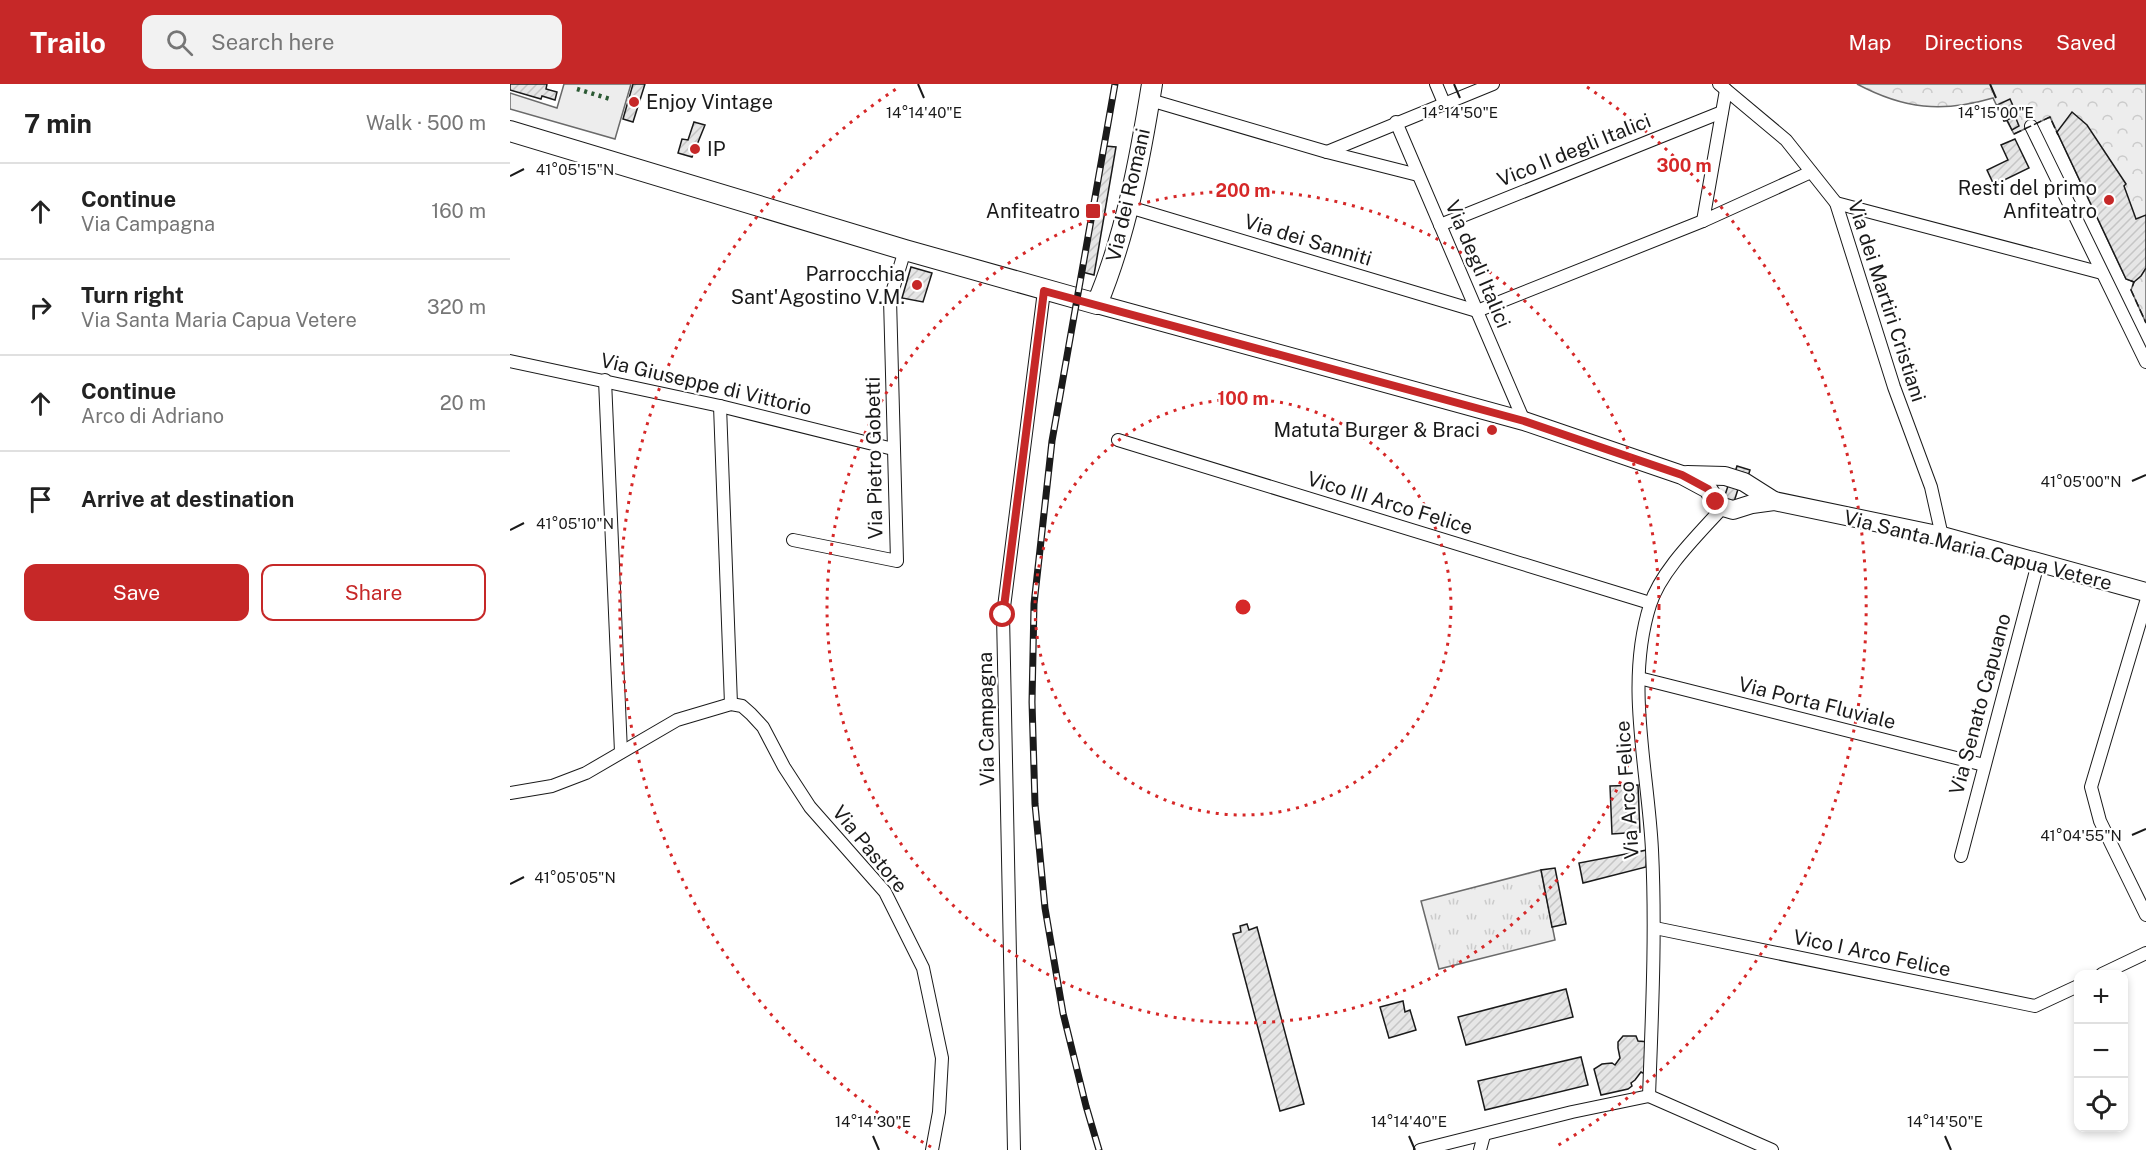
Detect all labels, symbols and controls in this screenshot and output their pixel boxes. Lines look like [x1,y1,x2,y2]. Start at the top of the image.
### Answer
search box [142,15,562,69]
text: Trailo [30,26,106,59]
icon: search [163,26,196,59]
text: Search here [211,29,334,55]
text: Map [1849,30,1891,55]
text: Directions [1924,30,2023,55]
text: Saved [2056,30,2116,55]
place label: Enjoy Vintage [646,90,773,114]
marker: Enjoy Vintage [627,95,641,109]
text: 14°14'40"E [886,104,962,121]
text: 14°14'50"E [1422,104,1498,121]
text: 14°15'00"E [1958,104,2034,121]
text: 7 min [24,108,92,139]
street label: Vico II degli Italici [1494,108,1654,192]
text: Walk · 500 m [366,111,486,135]
street label: Via dei Romani [1101,126,1155,264]
place label: IP [707,137,726,161]
marker: IP [688,142,702,156]
text: 300 m [1656,155,1712,176]
text: 41°05'15"N [536,161,614,178]
place label: Resti del primo Anfiteatro [1958,176,2097,223]
text: 200 m [1216,180,1270,201]
text: Continue [81,186,176,212]
marker: Resti del primo Anfiteatro [2102,193,2116,207]
icon: ahead [24,195,57,228]
street label: Via degli Italici [1440,197,1516,331]
street label: Via dei Martiri Cristiani [1843,197,1931,405]
text: 160 m [431,199,486,223]
place label: Anfiteatro [986,199,1080,223]
marker: Anfiteatro [1084,202,1102,220]
street label: Via dei Sanniti [1241,209,1375,271]
text: Via Campagna [81,212,215,236]
place label: Parrocchia Sant'Agostino V.M. [731,262,905,309]
marker: Parrocchia Sant'Agostino V.M. [910,278,924,292]
text: Turn right [81,282,184,308]
icon: right [24,291,57,324]
text: 320 m [427,295,486,319]
text: Via Santa Maria Capua Vetere [81,308,357,332]
street label: Via Giuseppe di Vittorio [598,348,814,420]
street label: Via Pietro Gobetti [861,376,887,540]
text: Continue [81,378,176,404]
icon: ahead [24,387,57,420]
text: 100 m [1217,388,1269,409]
text: 20 m [440,391,486,415]
text: Arco di Adriano [81,404,224,428]
place label: Matuta Burger & Braci [1273,418,1480,442]
marker: Matuta Burger & Braci [1485,423,1499,437]
street label: Vico III Arco Felice [1304,466,1476,540]
text: 41°05'00"N [2041,473,2121,490]
icon: arrive [24,483,57,516]
text: Arrive at destination [81,486,294,512]
route end [1702,488,1728,514]
street label: Via Santa Maria Capua Vetere [1841,505,2115,595]
text: 41°05'10"N [536,515,614,532]
button: Save [24,564,249,621]
button: Share [261,564,486,621]
centre of rings [1233,597,1253,617]
route start [989,601,1015,627]
street label: Via Senato Capuano [1944,611,2016,797]
street label: Via Campagna [973,652,999,786]
street label: Via Porta Fluviale [1736,672,1898,734]
street label: Via Arco Felice [1610,720,1644,860]
street label: Via Pastore [827,800,913,898]
text: 41°04'55"N [2040,827,2122,844]
text: 41°05'05"N [534,869,616,886]
street label: Vico I Arco Felice [1791,925,1953,981]
map controls [2074,970,2128,1132]
button: + [2074,970,2128,1024]
button: − [2074,1024,2128,1078]
button: locate [2074,1078,2128,1132]
text: 14°14'30"E [835,1113,911,1130]
text: 14°14'40"E [1371,1113,1447,1130]
text: 14°14'50"E [1907,1113,1983,1130]

